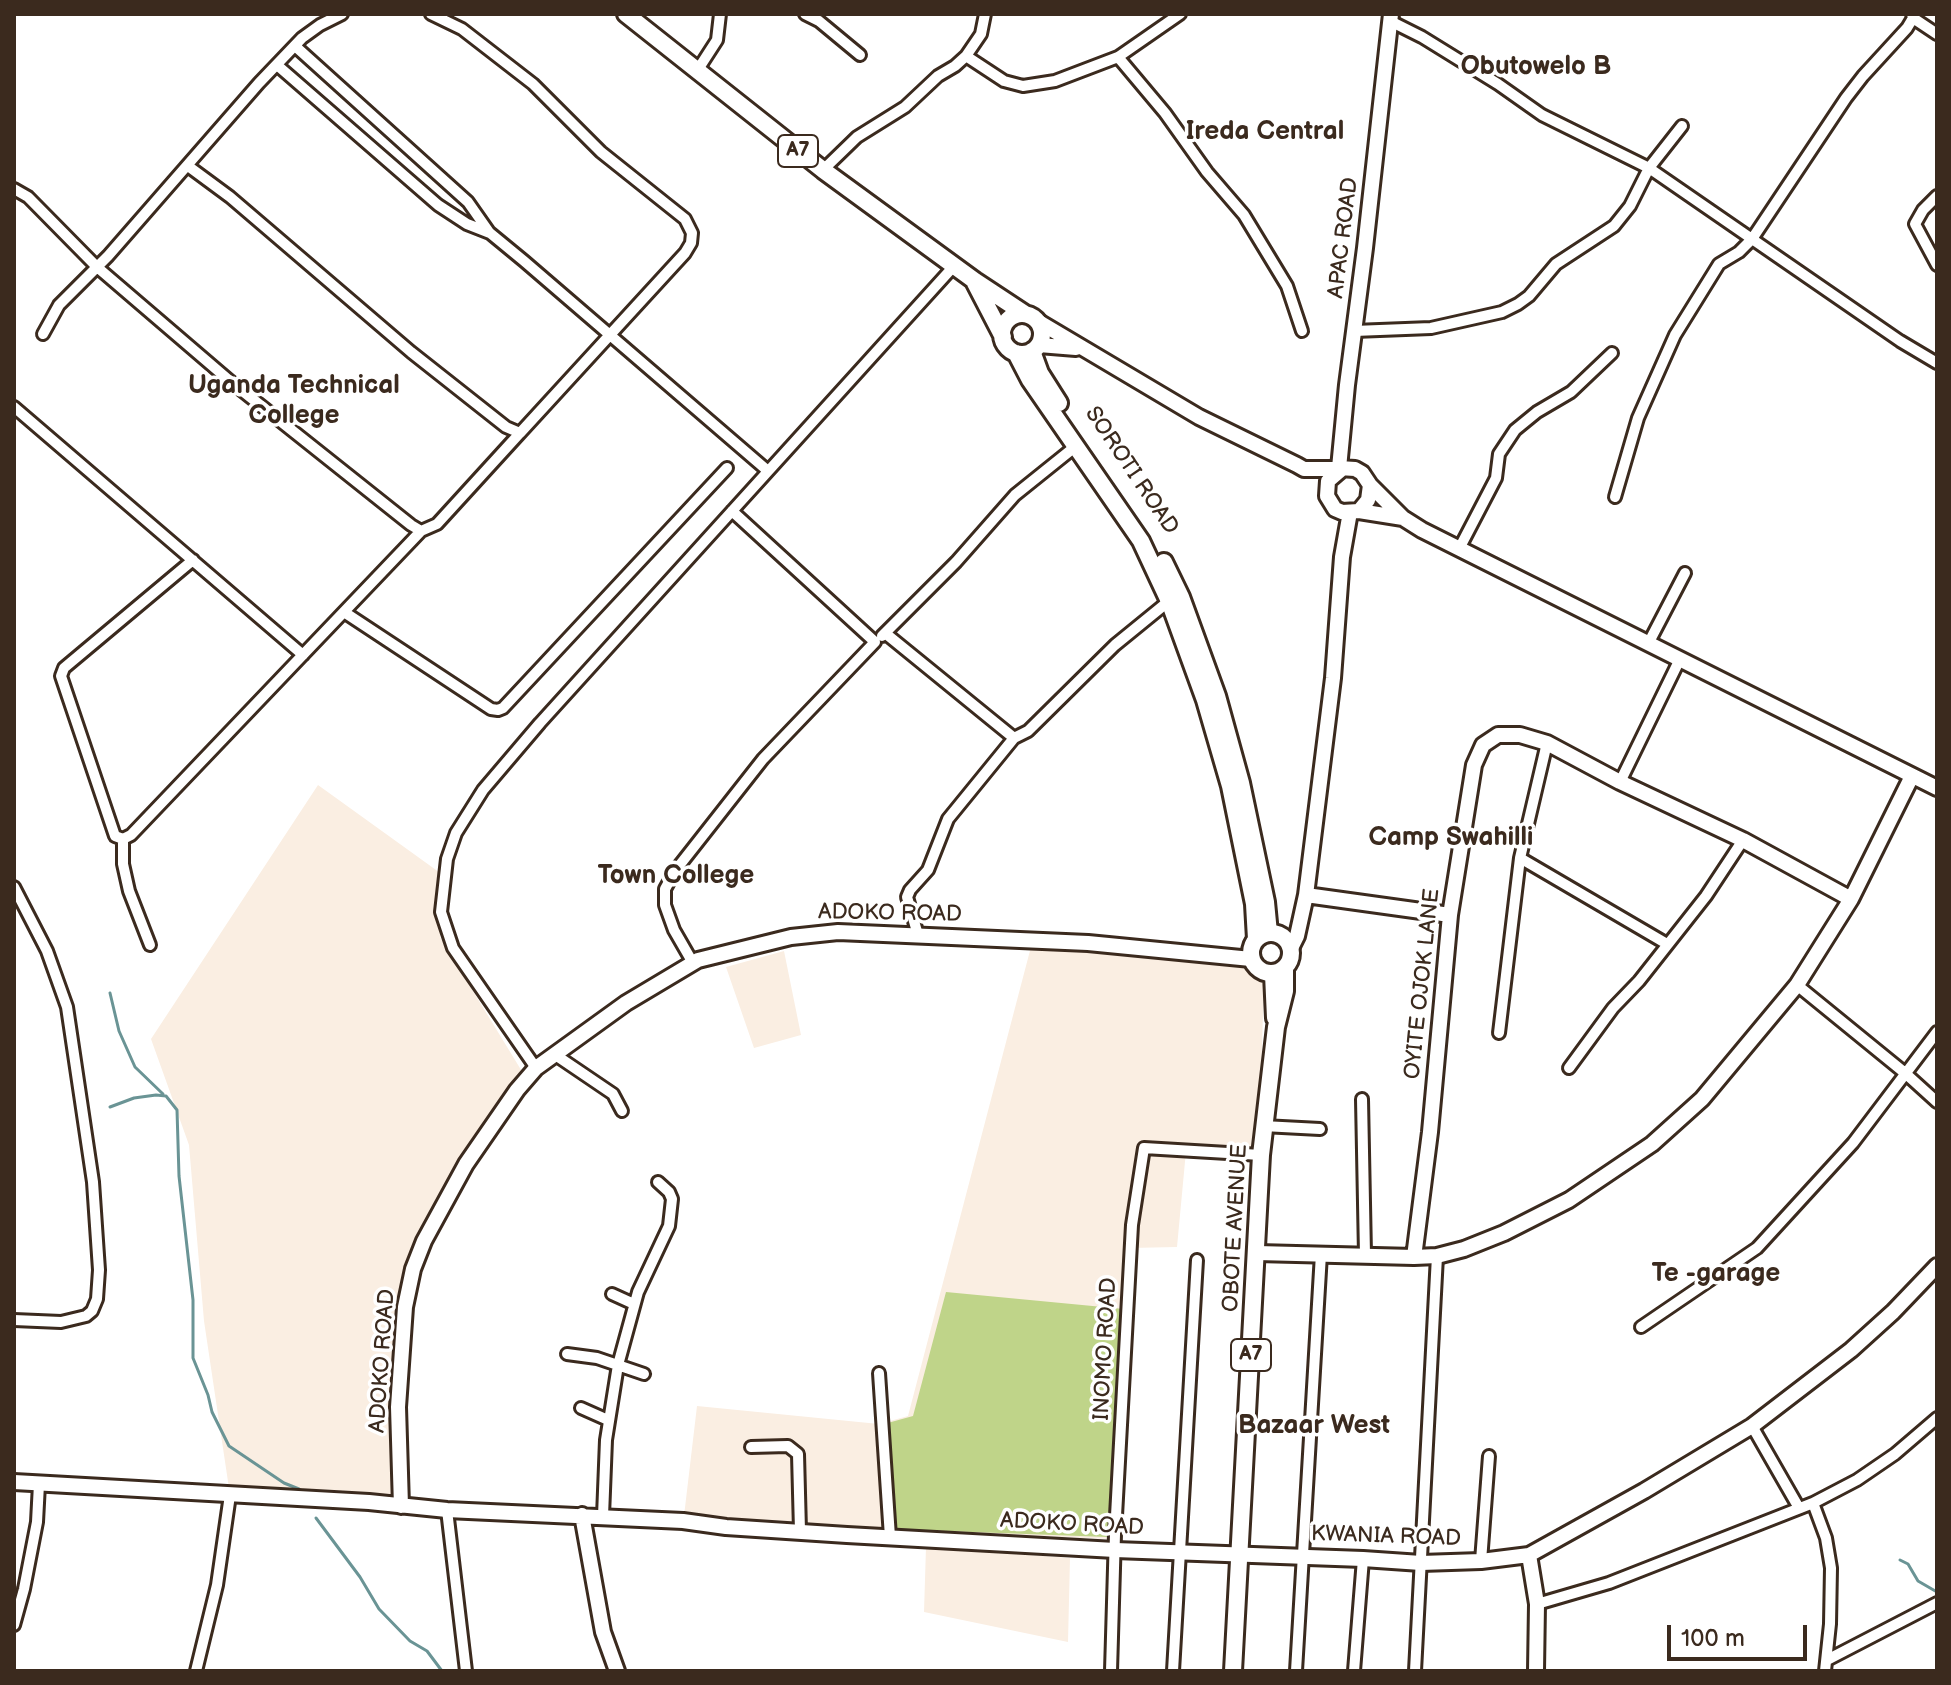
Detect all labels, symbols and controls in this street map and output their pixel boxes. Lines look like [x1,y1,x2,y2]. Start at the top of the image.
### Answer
district label: Obutowelo B [1461,51,1611,83]
district label: Ireda Central [1186,116,1344,148]
road number: A7 [778,135,818,167]
street label: APAC ROAD [1323,176,1365,300]
district label: Uganda Technical College [188,370,400,432]
street label: SOROTI ROAD [1079,402,1183,540]
district label: Camp Swahilli [1369,822,1533,854]
district label: Town College [598,860,754,892]
street label: OYITE OJOK LANE [1400,887,1446,1081]
street label: ADOKO ROAD [818,900,962,928]
street label: OBOTE AVENUE [1218,1143,1254,1313]
district label: Te -garage [1652,1258,1780,1290]
street label: INOMO ROAD [1089,1277,1123,1421]
street label: ADOKO ROAD [365,1288,401,1434]
road number: A7 [1231,1339,1271,1371]
district label: Bazaar West [1238,1410,1390,1442]
street label: ADOKO ROAD [999,1508,1145,1542]
street label: KWANIA ROAD [1311,1521,1461,1553]
scale bar [1671,1609,1811,1659]
text: 100 m [1681,1624,1745,1653]

